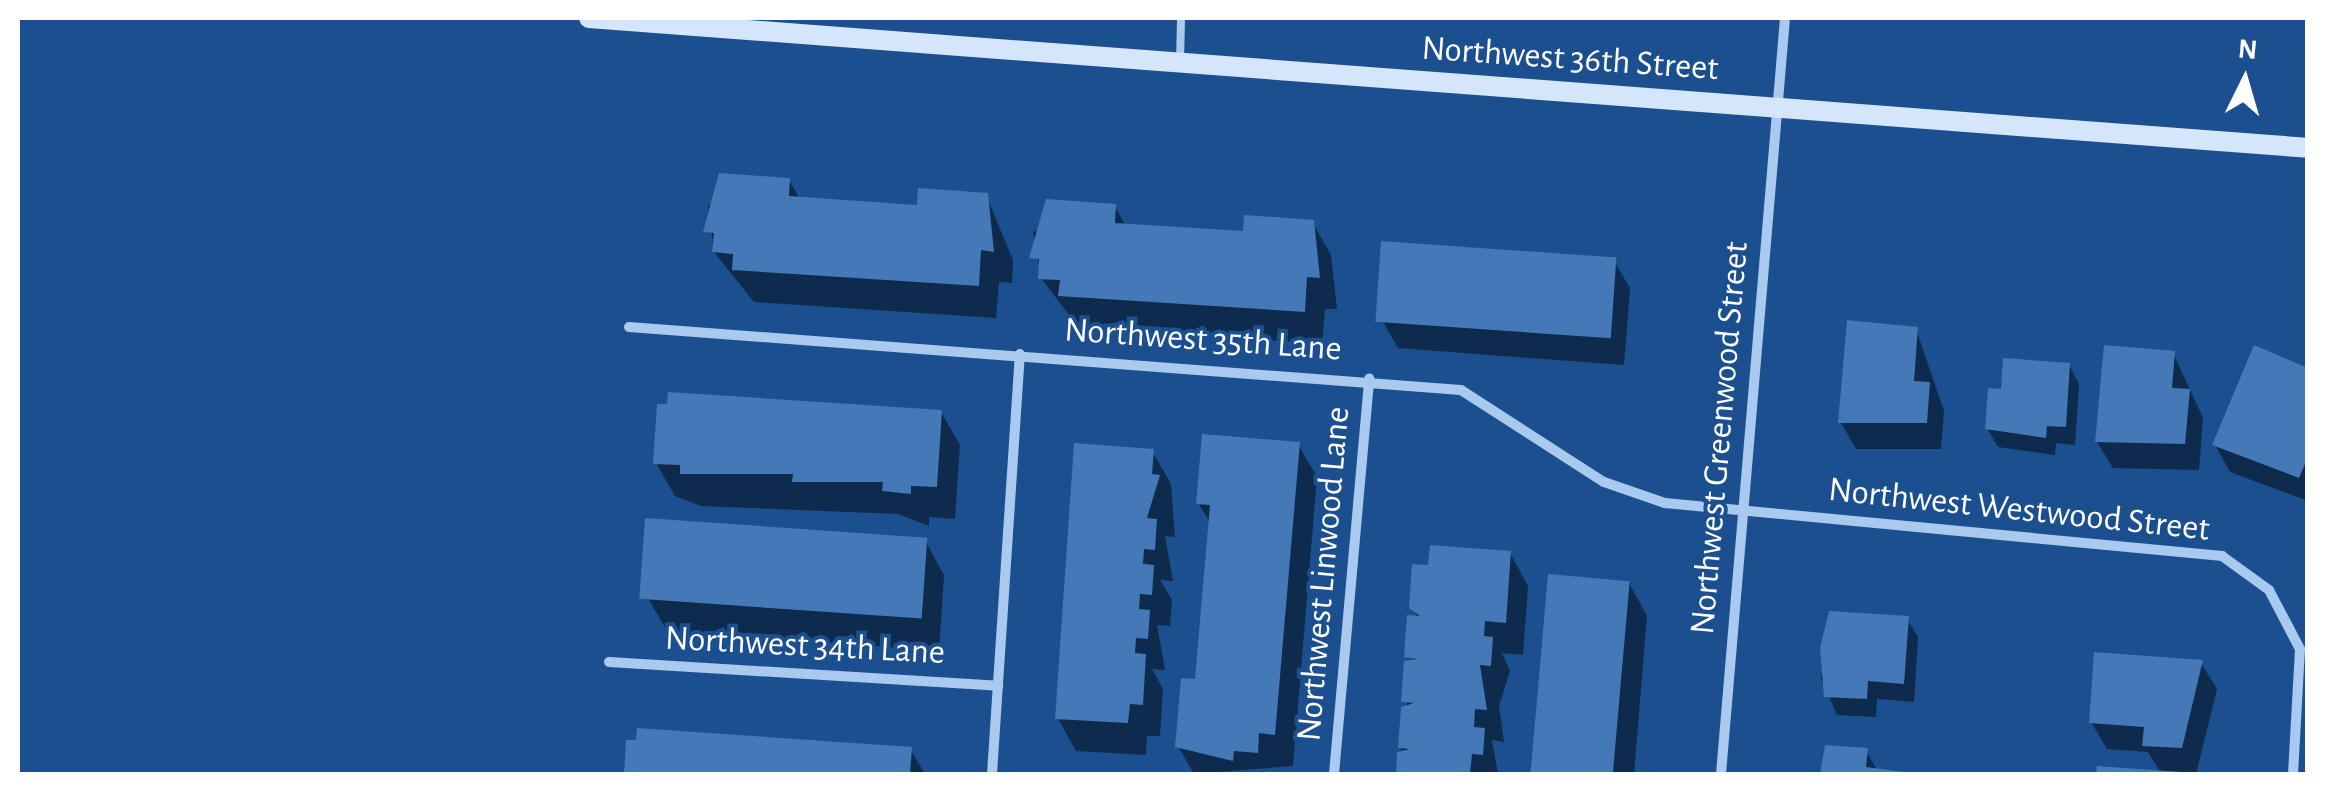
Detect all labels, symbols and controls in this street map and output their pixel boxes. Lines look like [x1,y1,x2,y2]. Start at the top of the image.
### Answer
street label: Northwest 36th Street [1420,28,1720,90]
north arrow [2195,30,2295,130]
text: N [2237,35,2259,65]
street label: Northwest Greenwood Street [1682,240,1758,636]
street label: Northwest 35th Lane [1063,309,1343,371]
street label: Northwest Linwood Lane [1288,405,1360,743]
street label: Northwest Westwood Street [1826,469,2212,551]
street label: Northwest 34th Lane [664,618,946,674]

